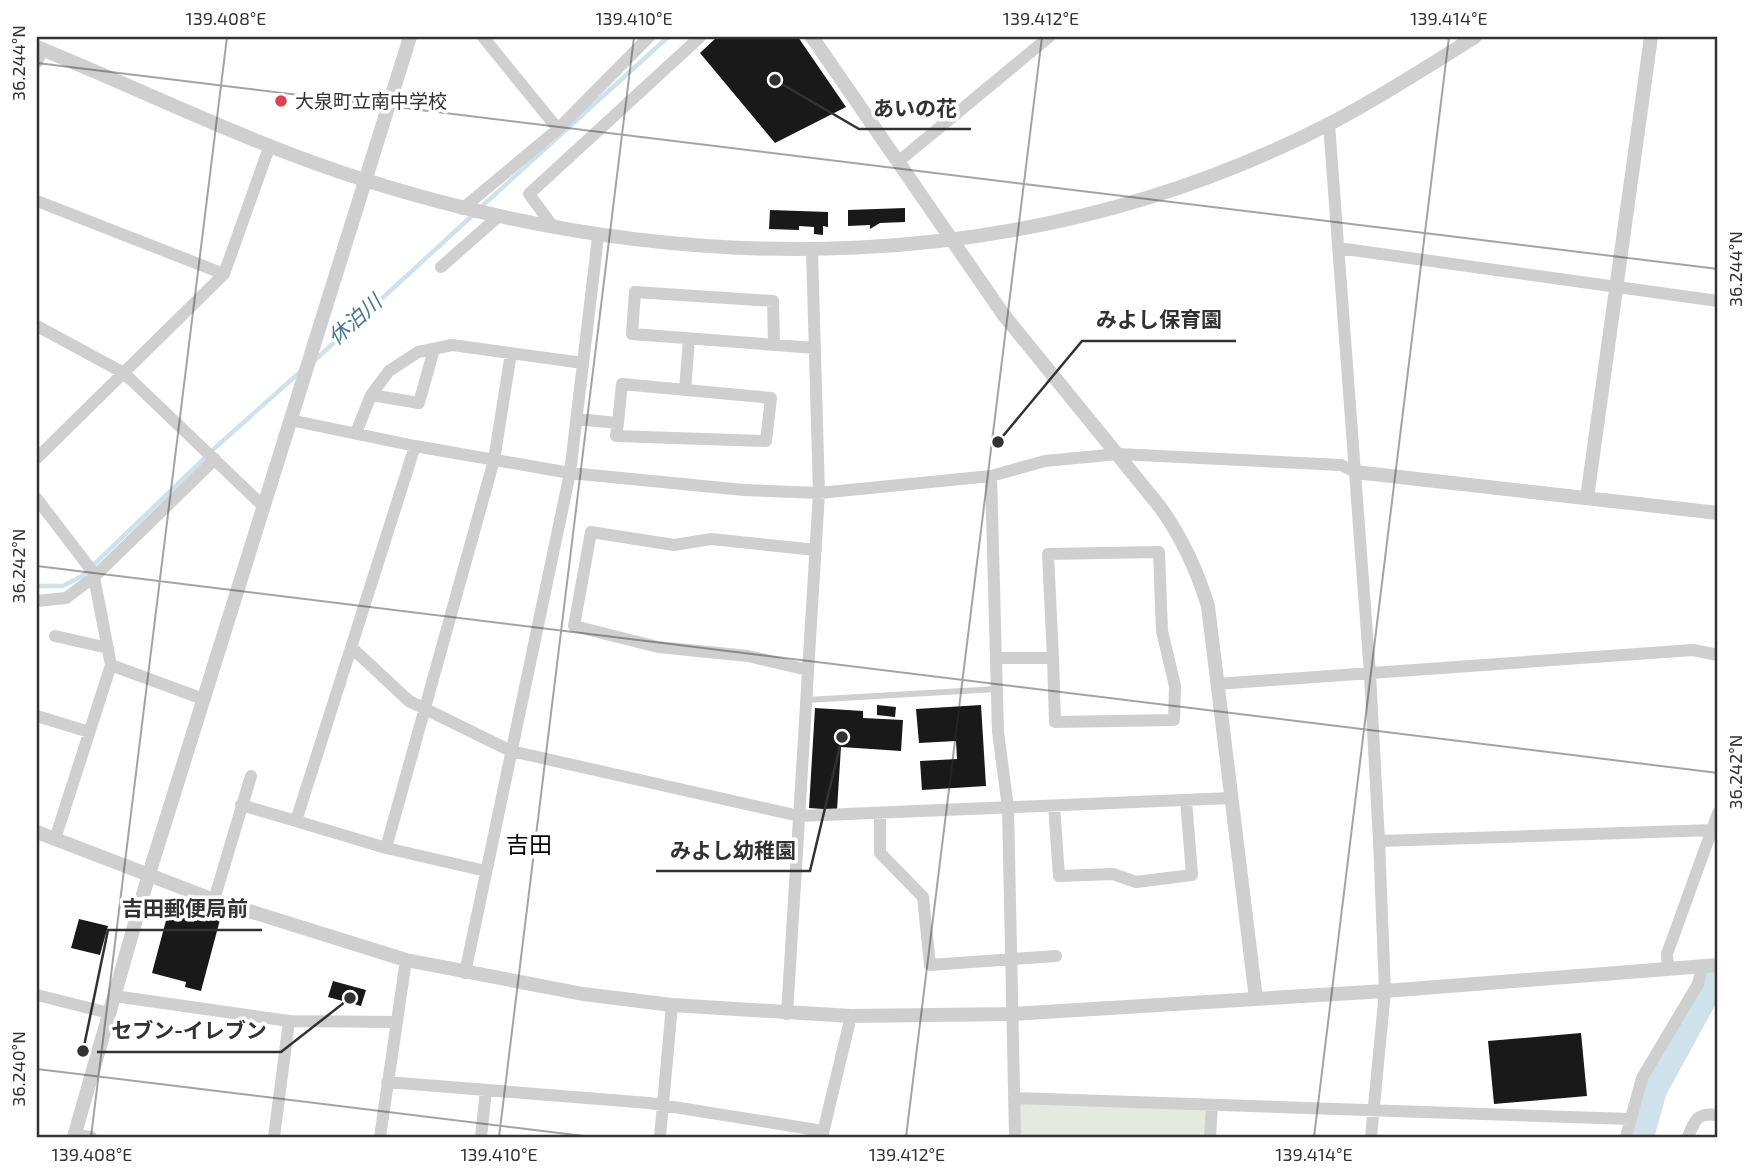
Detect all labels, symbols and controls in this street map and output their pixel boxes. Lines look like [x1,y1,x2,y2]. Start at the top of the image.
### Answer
text: 139.408°E [186,7,266,29]
text: 139.410°E [595,7,673,29]
text: 139.412°E [1003,7,1079,29]
text: 139.414°E [1410,7,1488,29]
text: 36.244°N [7,25,29,101]
callout: あいの花 [859,87,971,129]
place label: 大泉町立南中学校 [295,89,447,112]
marker: 大泉町立南中学校 [273,93,289,109]
text: あいの花 [873,95,957,120]
text: 36.244°N [1724,231,1746,307]
water label: 休泊川 [322,287,387,349]
callout: みよし保育園 [1082,299,1236,341]
text: みよし保育園 [1096,306,1222,331]
text: 36.242°N [7,529,29,603]
text: 36.242°N [1724,735,1746,809]
callout: みよし幼稚園 [656,829,810,871]
district label: 吉田 [506,830,552,858]
text: みよし幼稚園 [670,837,796,862]
callout: 吉田郵便局前 [108,888,262,930]
text: 吉田郵便局前 [122,895,248,920]
callout: セブン-イレブン [97,1010,281,1052]
text: セブン-イレブン [111,1017,267,1042]
text: 36.240°N [7,1031,29,1107]
text: 139.408°E [52,1143,132,1165]
text: 139.410°E [460,1143,538,1165]
text: 139.412°E [869,1143,945,1165]
text: 139.414°E [1275,1143,1353,1165]

